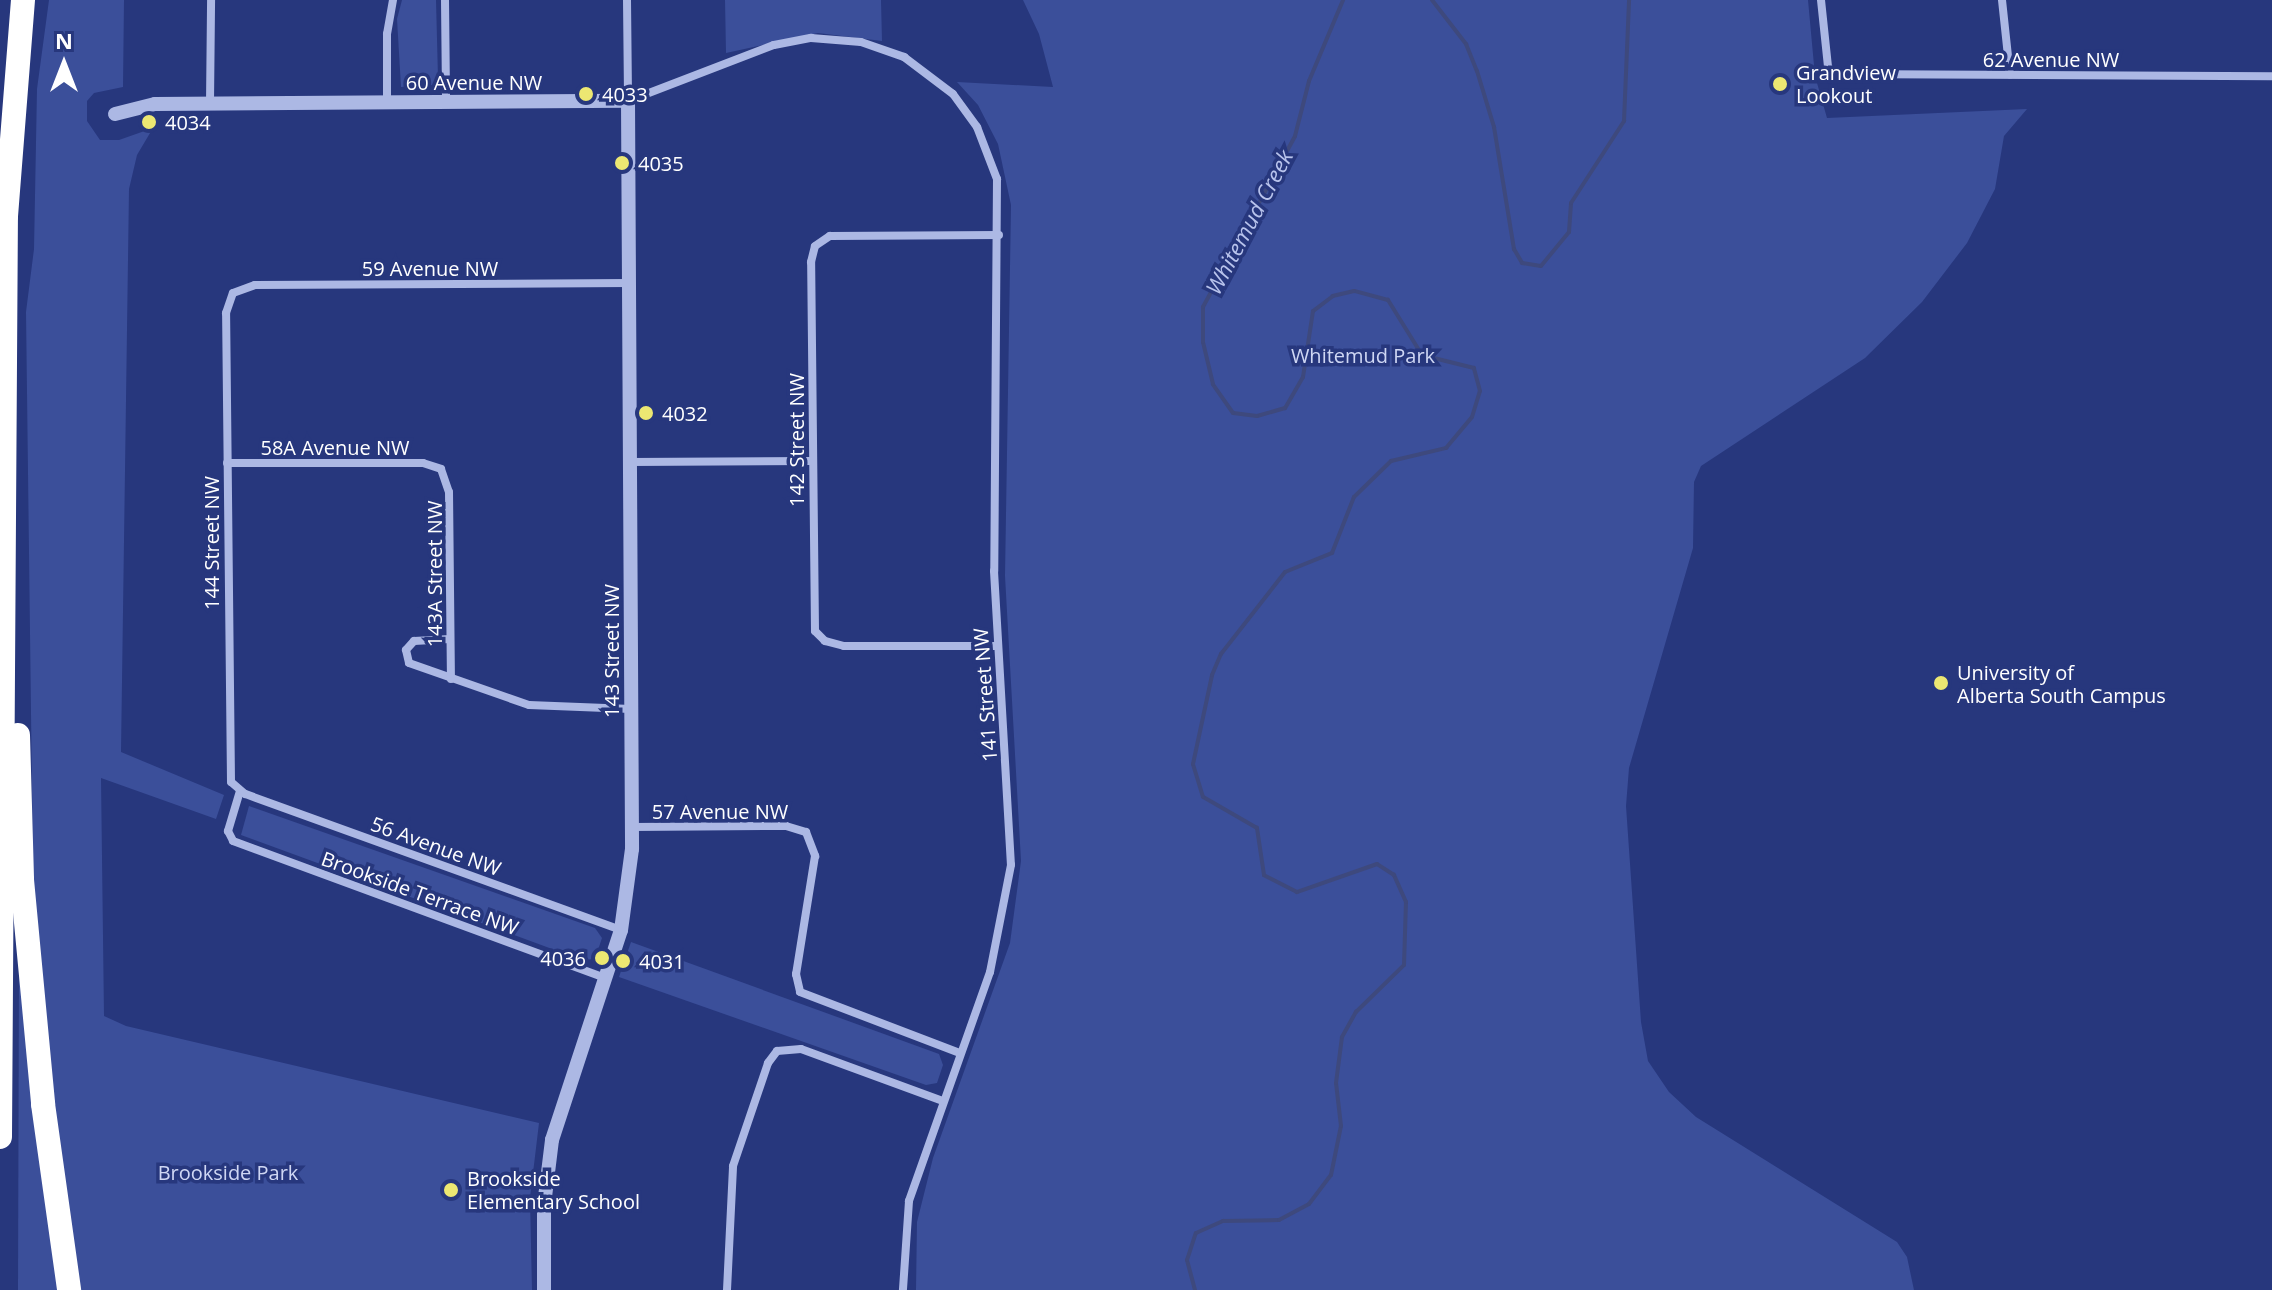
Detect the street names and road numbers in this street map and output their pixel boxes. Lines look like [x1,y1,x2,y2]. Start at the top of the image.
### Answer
street label: 62 Avenue NW [1983,47,2119,71]
street label: 60 Avenue NW [406,70,542,94]
street label: 59 Avenue NW [362,256,498,280]
street label: 142 Street NW [784,373,808,507]
street label: 58A Avenue NW [260,435,410,459]
street label: 144 Street NW [199,476,223,610]
street label: 143A Street NW [422,501,446,647]
street label: 143 Street NW [599,584,623,718]
street label: 141 Street NW [968,627,1002,763]
street label: 57 Avenue NW [652,799,788,823]
street label: 56 Avenue NW [368,811,504,881]
street label: Brookside Terrace NW [318,846,522,940]

